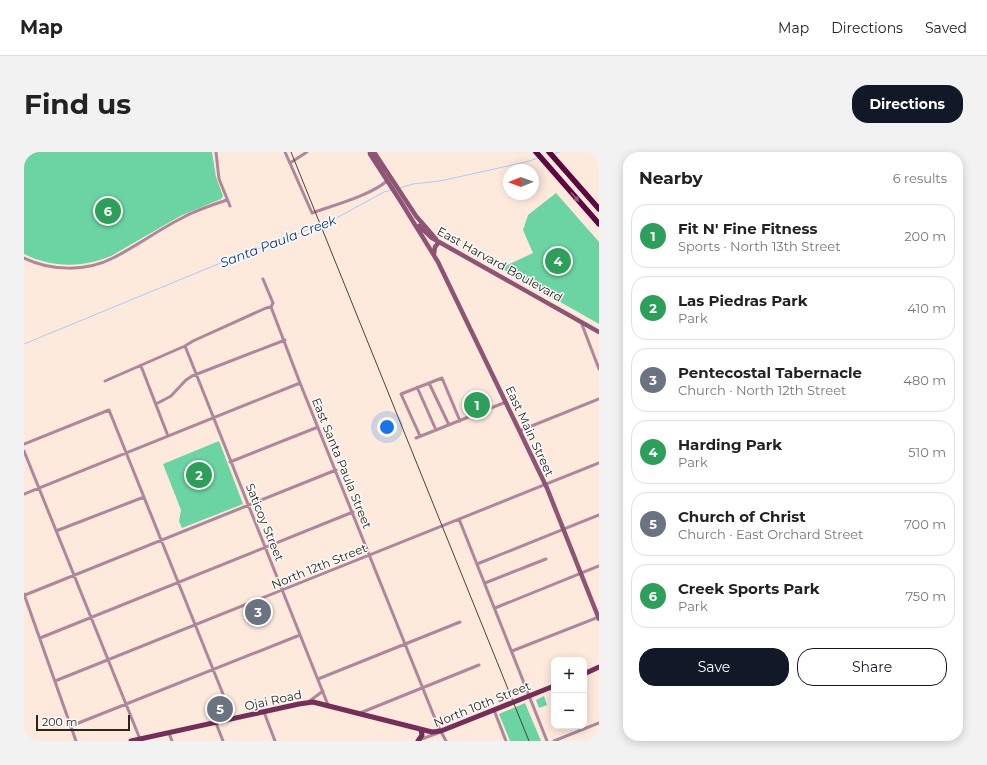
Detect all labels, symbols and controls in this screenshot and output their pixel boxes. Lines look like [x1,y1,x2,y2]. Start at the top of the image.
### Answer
text: Map [20,16,63,39]
text: Map [778,19,809,37]
text: Directions [831,19,903,37]
text: Saved [925,19,967,37]
button: Directions [852,85,963,123]
text: Find us [24,87,131,121]
north arrow [503,164,539,200]
text: Nearby [639,168,703,188]
text: 6 results [893,170,947,186]
one-way arrow [571,192,580,202]
pin: 6 [95,196,121,226]
water label: Santa Paula Creek [218,211,340,271]
text: Fit N' Fine Fitness [678,219,817,238]
street label: East Harvard Boulevard [435,223,565,305]
text: 1 [650,228,656,244]
text: 200 m [904,228,946,244]
text: Sports · North 13th Street [678,238,840,254]
pin: 4 [545,246,571,276]
text: Las Piedras Park [678,291,808,310]
text: 2 [649,300,657,316]
text: 410 m [907,300,946,316]
text: Park [678,310,708,326]
text: Pentecostal Tabernacle [678,363,862,382]
text: 3 [649,372,657,388]
text: 480 m [903,372,946,388]
text: Church · North 12th Street [678,382,846,398]
street label: East Main Street [502,383,558,479]
pin: 1 [464,390,490,420]
street label: East Santa Paula Street [309,395,375,531]
your location [377,417,397,437]
text: Harding Park [678,435,782,454]
text: 4 [649,444,657,460]
text: 510 m [908,444,946,460]
text: Park [678,454,708,470]
pin: 2 [186,460,212,490]
street label: Saticoy Street [243,481,287,563]
text: Church of Christ [678,507,806,526]
text: 5 [649,516,657,532]
text: 700 m [904,516,946,532]
text: Church · East Orchard Street [678,526,863,542]
street label: North 12th Street [269,540,369,592]
text: Creek Sports Park [678,579,820,598]
text: 6 [649,588,657,604]
text: 750 m [905,588,946,604]
pin: 3 [245,597,271,627]
text: Park [678,598,708,614]
button: Save [639,648,789,686]
button: Share [797,648,947,686]
map controls [551,657,587,729]
button: + [551,657,587,693]
street label: North 10th Street [431,678,533,730]
street label: Ojai Road [243,687,303,713]
button: − [551,693,587,729]
pin: 5 [207,694,233,724]
scale bar [36,713,130,732]
text: 200 m [42,715,77,729]

